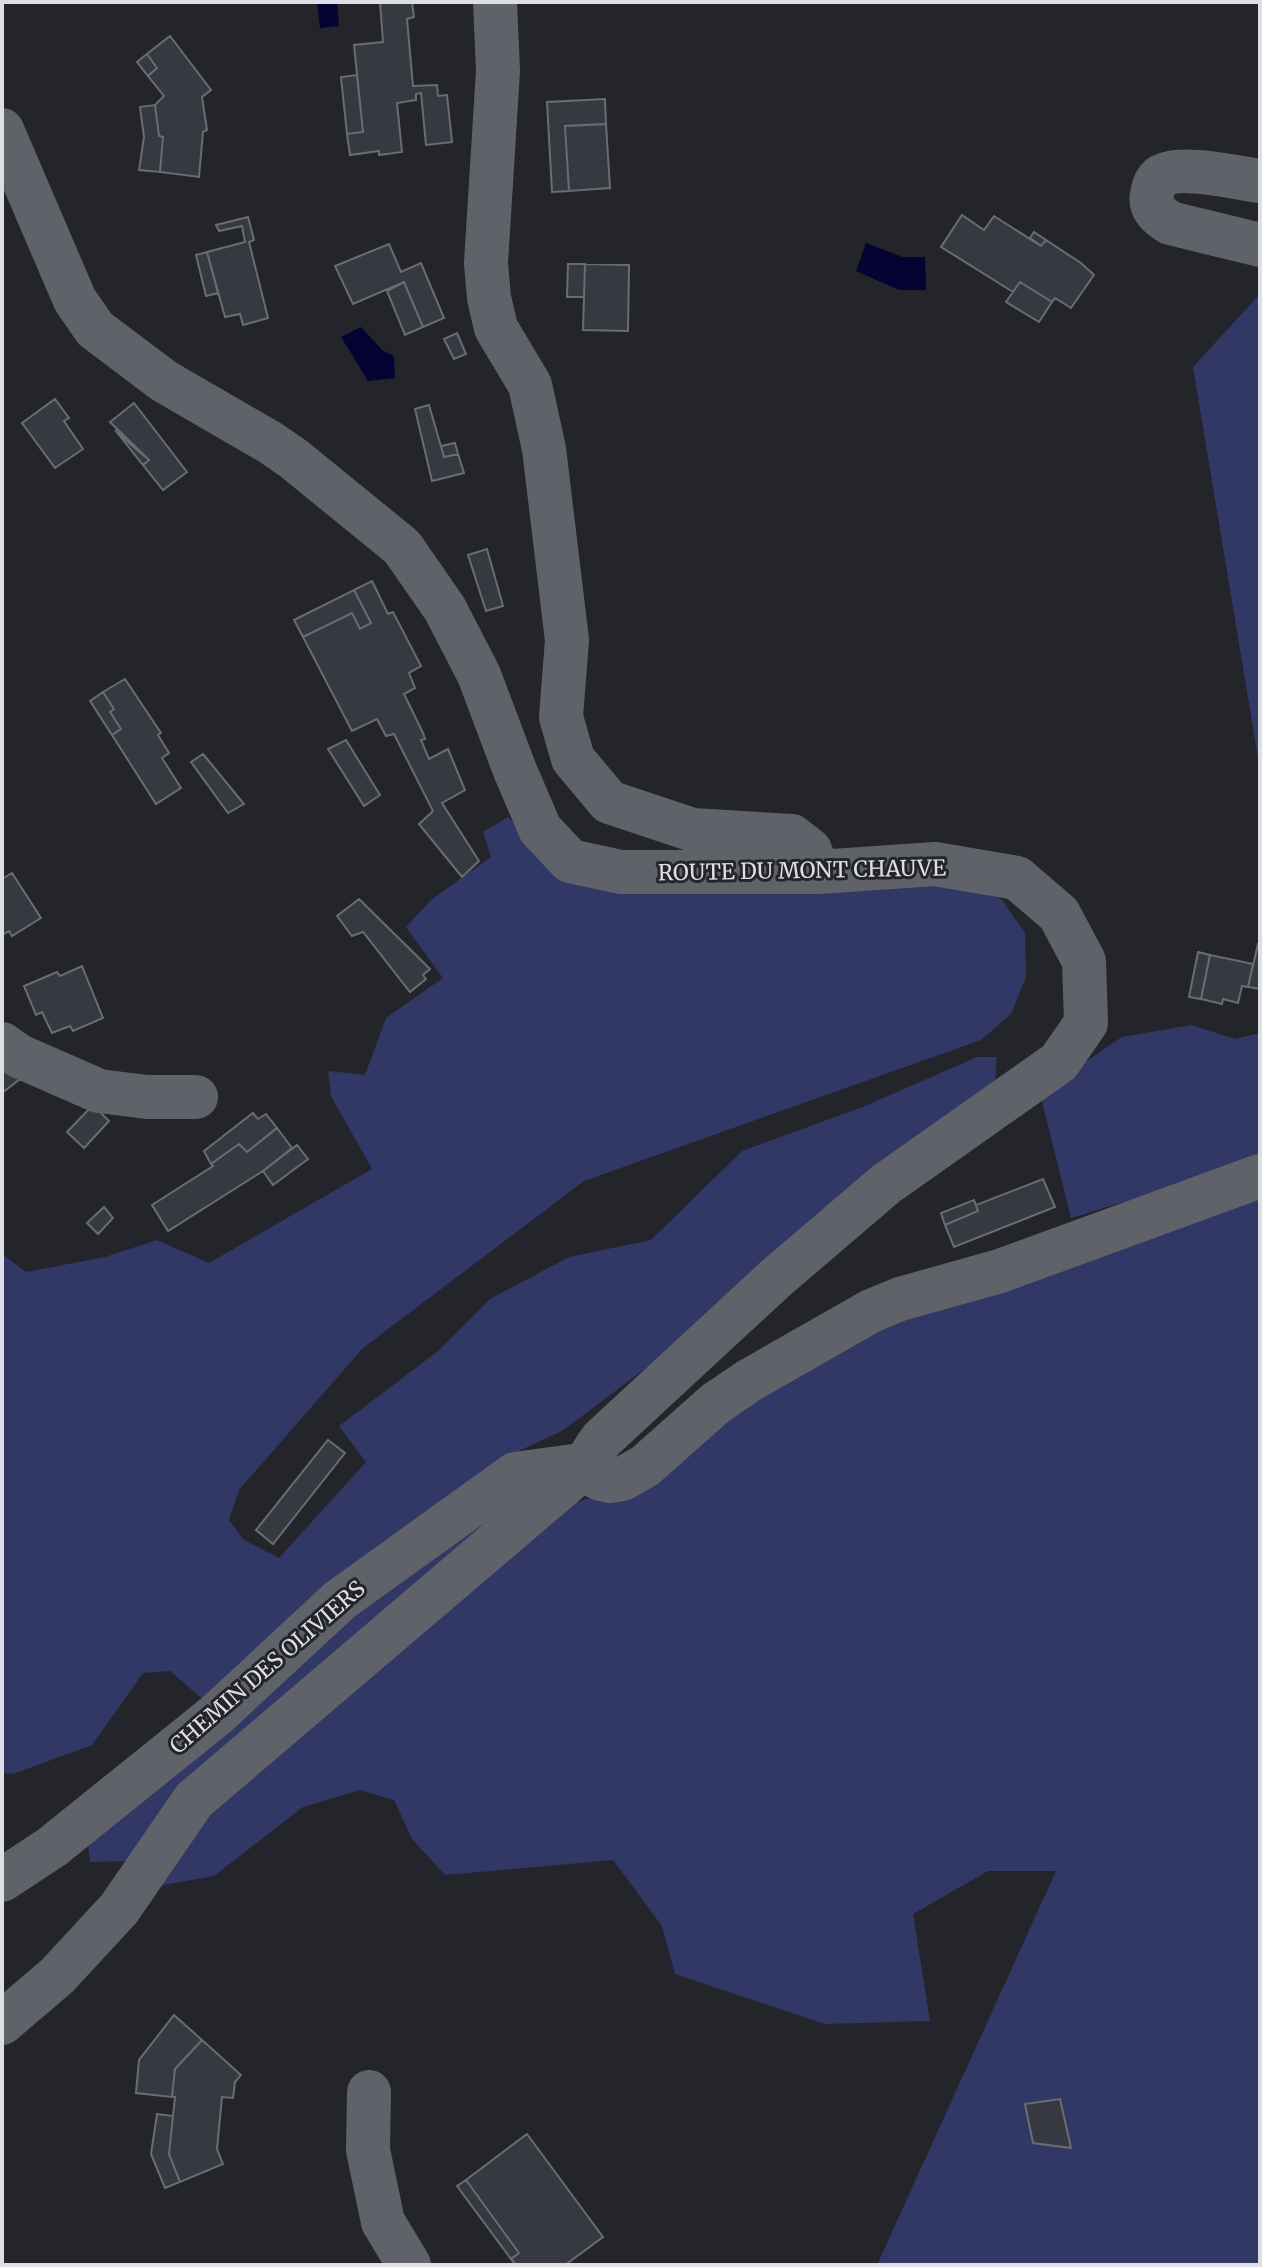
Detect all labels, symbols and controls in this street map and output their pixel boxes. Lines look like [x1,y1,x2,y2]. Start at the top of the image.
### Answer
street label: ROUTE DU MONT CHAUVE [658,853,946,887]
street label: CHEMIN DES OLIVIERS [163,1574,371,1760]

